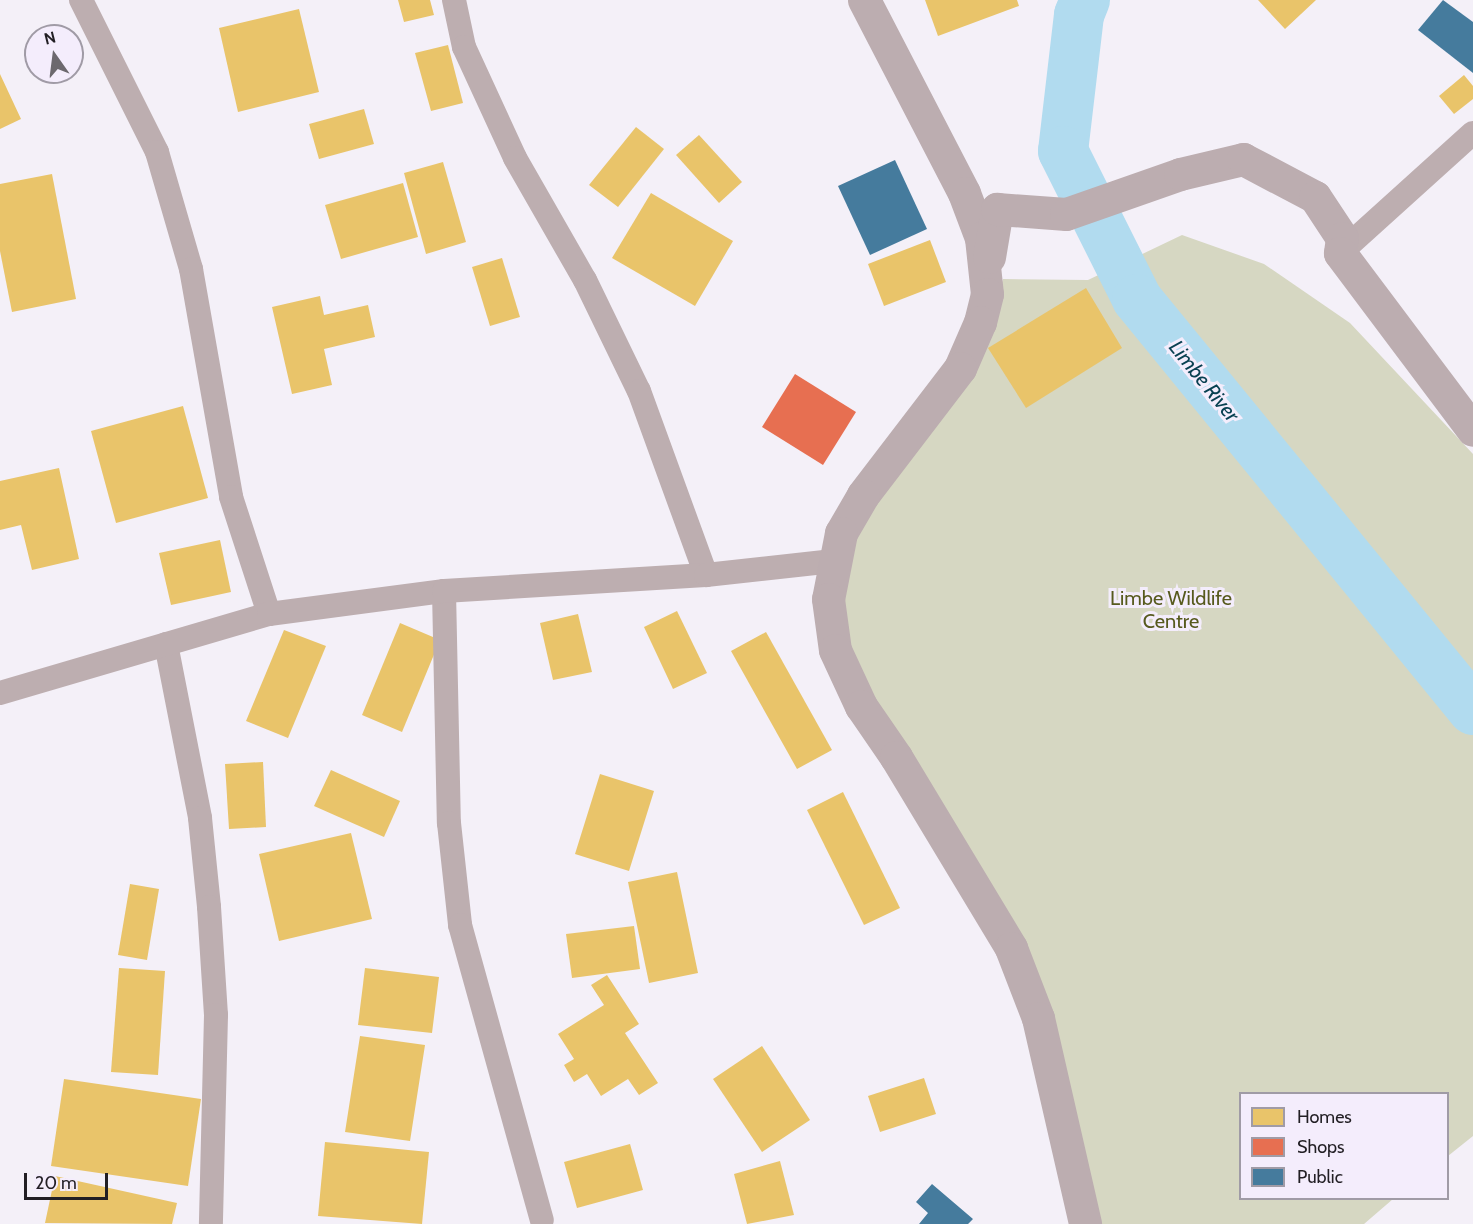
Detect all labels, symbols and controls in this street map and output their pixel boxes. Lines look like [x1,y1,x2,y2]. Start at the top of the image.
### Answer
north arrow [24,24,84,84]
text: N [42,27,58,49]
water label: Limbe River [1164,335,1244,427]
park label: Limbe Wildlife Centre [1110,586,1232,633]
legend [1239,1092,1449,1200]
text: Homes [1297,1106,1352,1128]
text: Shops [1297,1136,1345,1158]
scale bar [27,1161,111,1199]
text: Public [1297,1166,1343,1188]
text: 20 m [35,1172,77,1194]

